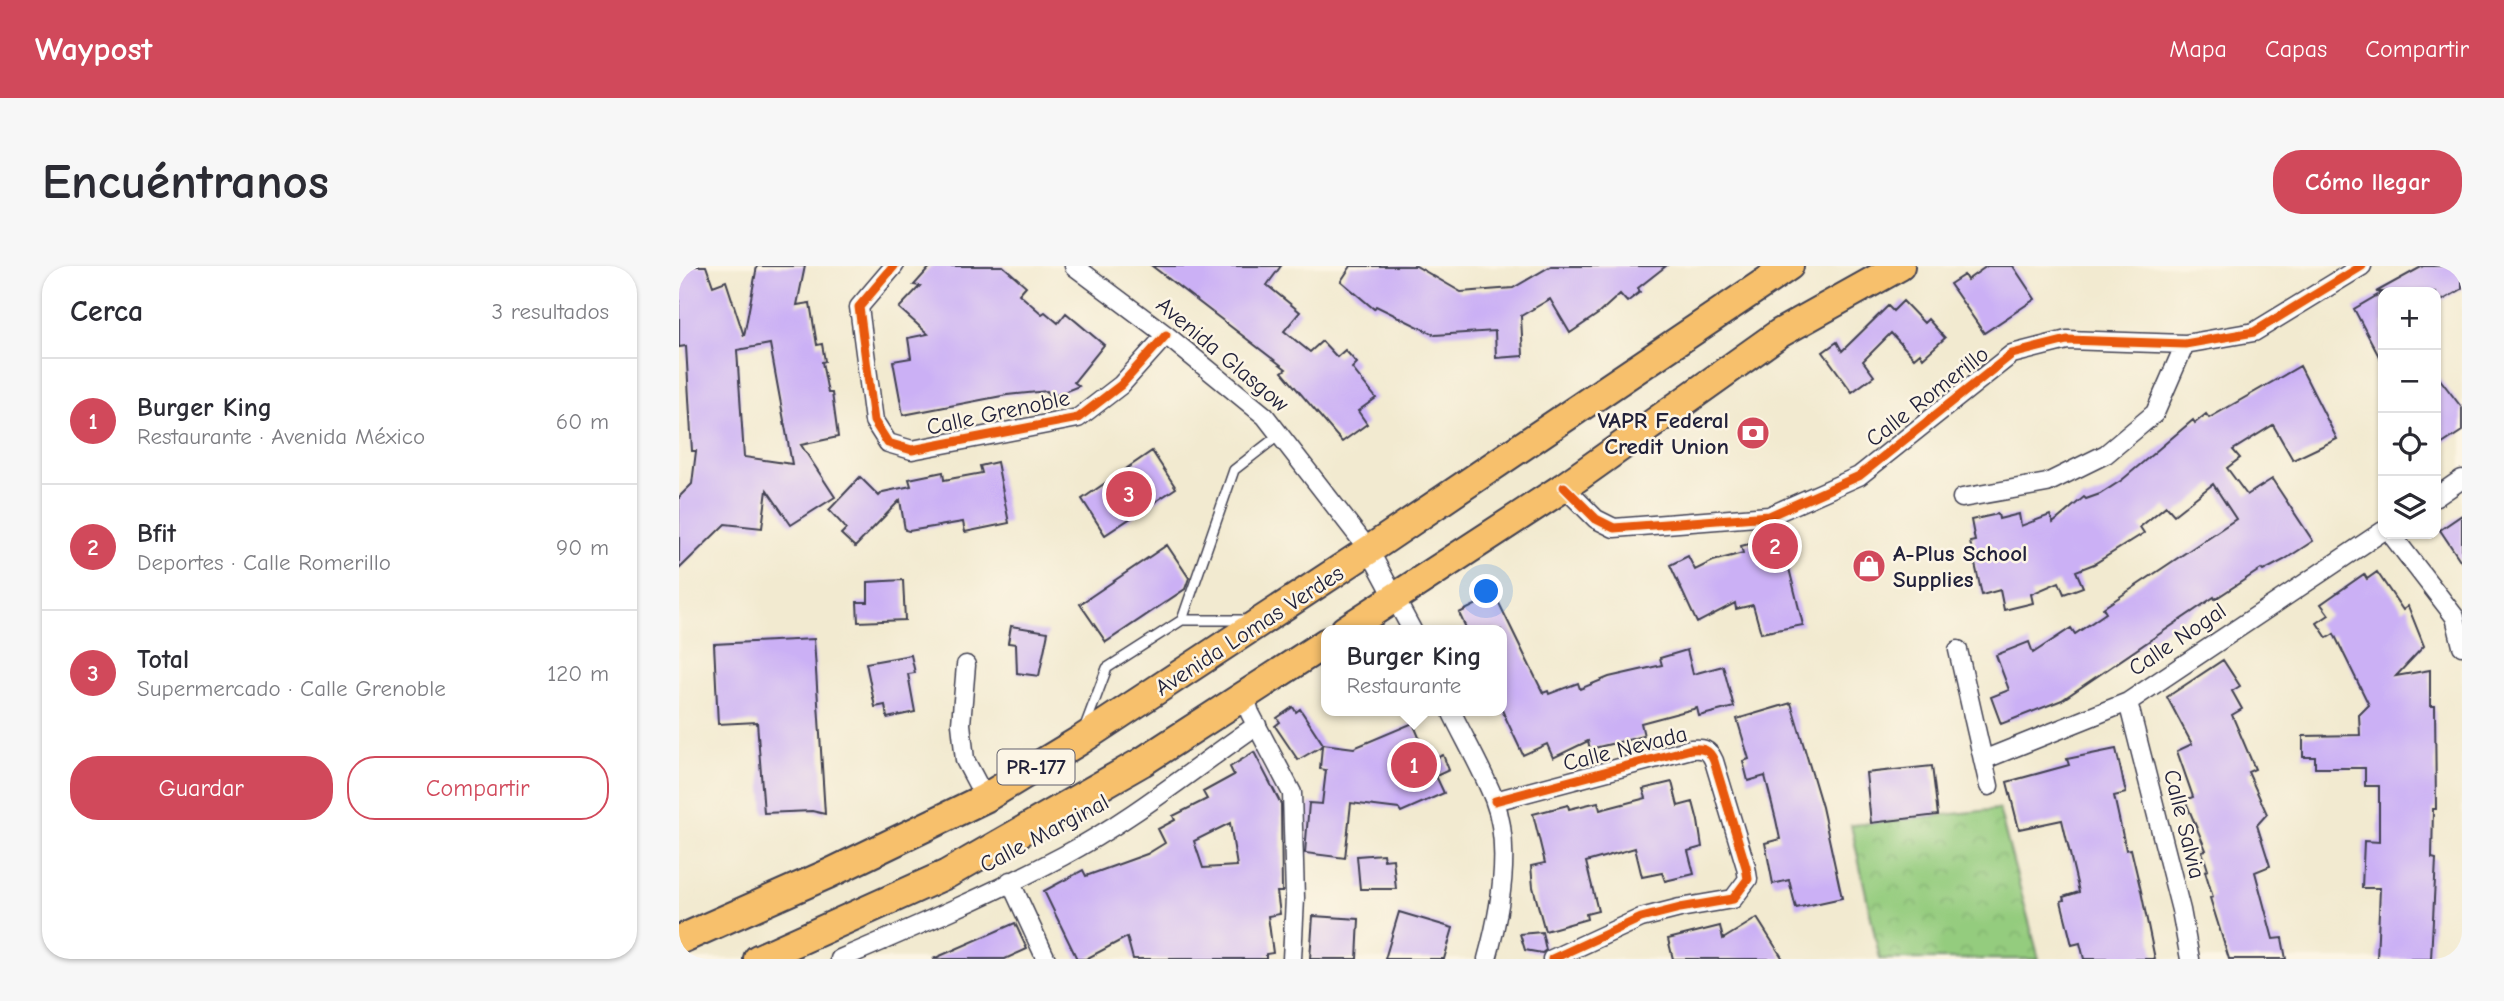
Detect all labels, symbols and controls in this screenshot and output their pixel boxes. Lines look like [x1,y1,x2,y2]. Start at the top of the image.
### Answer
text: Waypost [35,30,152,68]
text: Mapa [2169,35,2227,63]
text: Capas [2265,35,2327,63]
text: Compartir [2365,35,2469,63]
button: Cómo llegar [2273,150,2462,214]
text: Encuéntranos [42,154,329,210]
map controls [2378,287,2441,539]
button: + [2378,287,2441,350]
street label: Avenida Glasgow [1151,291,1295,418]
text: Cerca [70,294,143,329]
text: 3 resultados [492,298,609,325]
street label: Calle Romerillo [1861,340,1994,453]
button: − [2378,350,2441,413]
street label: Calle Grenoble [924,384,1072,441]
text: Burger King [137,393,272,423]
place label: VAPR Federal Credit Union [1598,407,1729,460]
text: 1 [88,408,98,435]
text: 60 m [556,408,609,435]
button: locate [2378,413,2441,476]
bank icon: VAPR Federal Credit Union [1734,414,1772,452]
text: Restaurante · Avenida México [137,423,425,450]
pin: 3 [1106,468,1152,520]
button: layers [2378,476,2441,539]
text: Bfit [137,519,176,549]
pin: 2 [1752,520,1798,572]
text: 2 [87,534,99,561]
text: 90 m [556,534,609,561]
place label: A-Plus School Supplies [1893,540,2027,593]
shop icon: A-Plus School Supplies [1850,547,1888,585]
text: Deportes · Calle Romerillo [137,549,391,576]
street label: Avenida Lomas Verdes [1150,559,1349,701]
your location [1469,574,1503,608]
street label: Calle Nogal [2123,597,2231,682]
popup [1321,625,1507,716]
text: Burger King [1346,642,1482,672]
text: Total [137,645,189,675]
text: 3 [87,660,99,687]
text: 120 m [547,660,609,687]
text: Restaurante [1346,672,1461,699]
text: Supermercado · Calle Grenoble [137,675,446,702]
street label: Calle Nevada [1560,720,1690,777]
pin: 1 [1391,739,1437,791]
road number: PR-177 [997,750,1075,784]
button: Guardar [70,756,333,820]
button: Compartir [347,756,609,820]
street label: Calle Salvia [2158,767,2211,882]
street label: Calle Marginal [975,788,1113,879]

